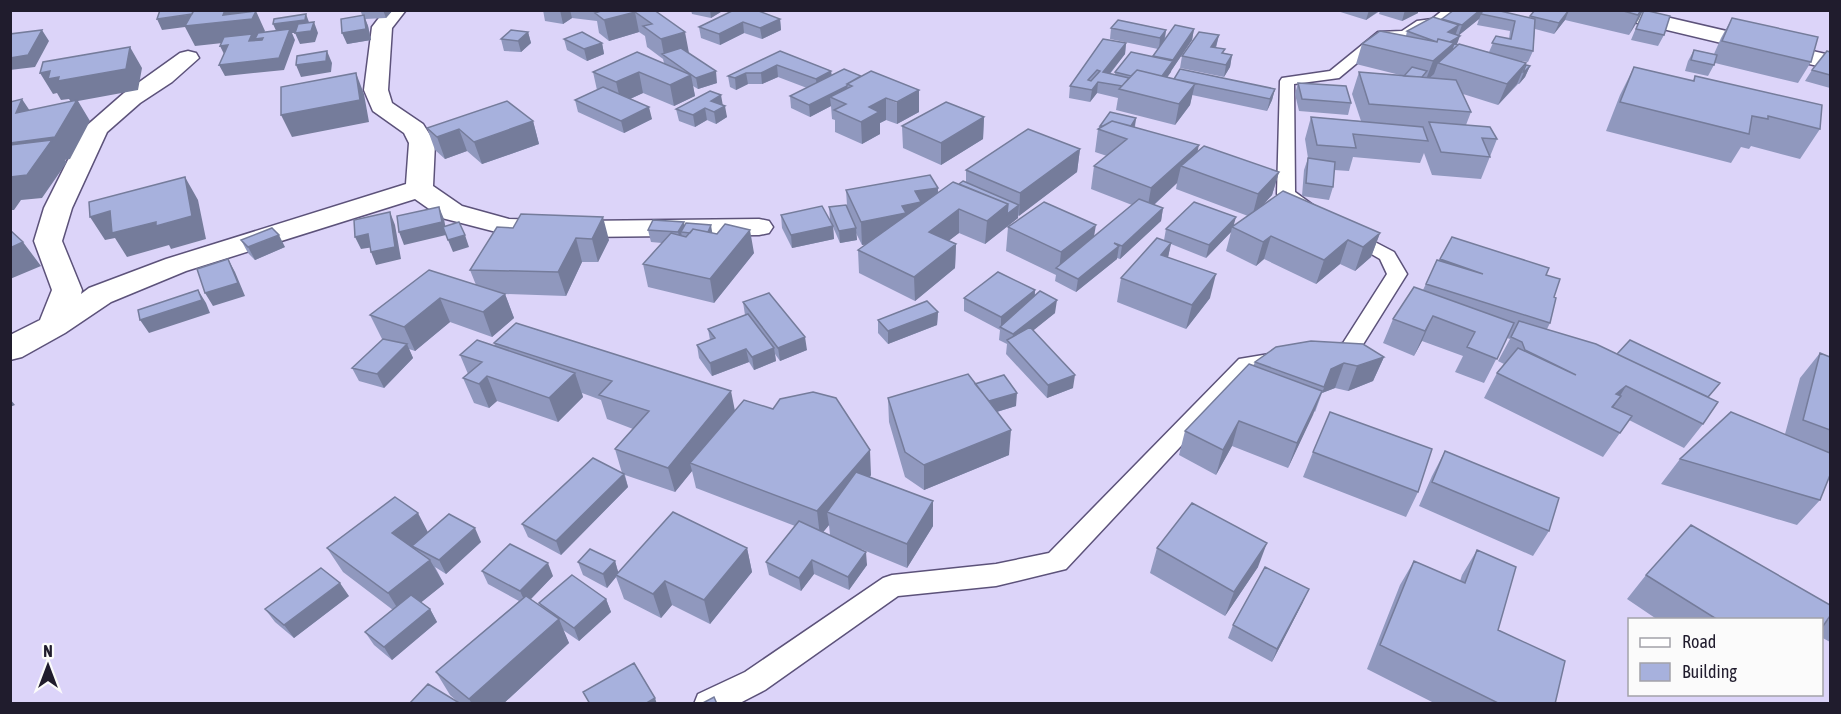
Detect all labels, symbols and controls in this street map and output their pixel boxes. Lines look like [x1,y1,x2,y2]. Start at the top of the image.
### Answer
legend [1628,618,1823,696]
text: Road [1682,631,1716,652]
north arrow [18,636,78,696]
text: N [43,642,53,660]
text: Building [1682,661,1737,682]

